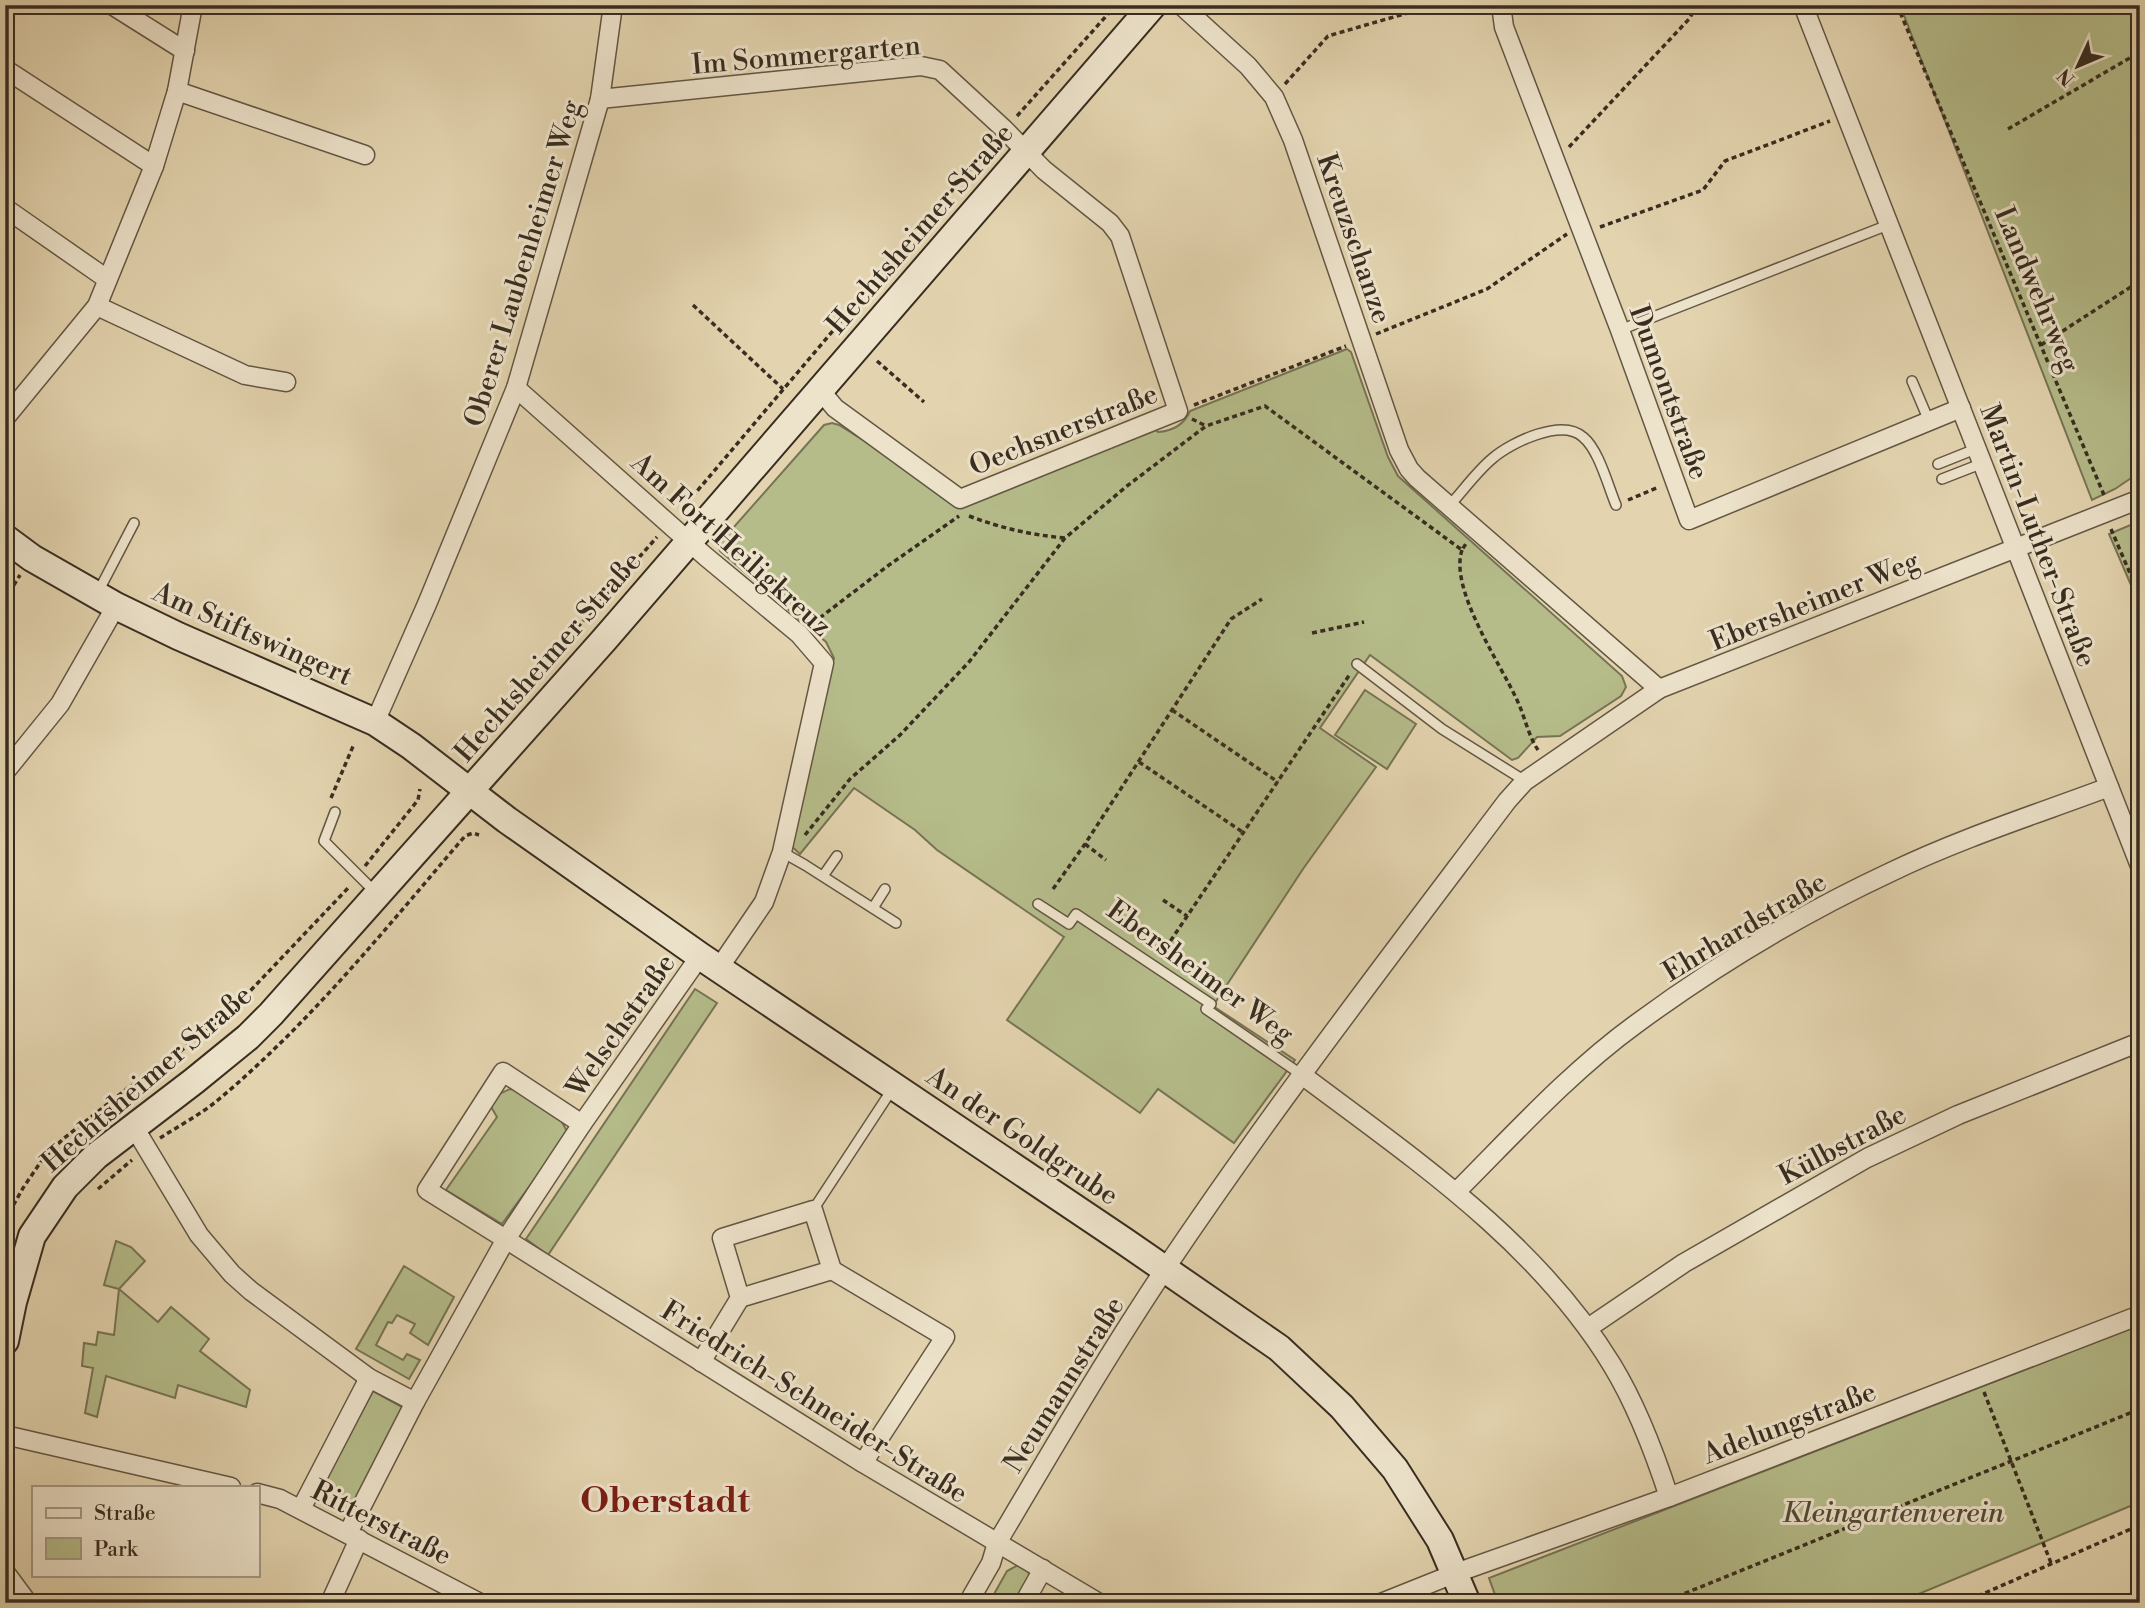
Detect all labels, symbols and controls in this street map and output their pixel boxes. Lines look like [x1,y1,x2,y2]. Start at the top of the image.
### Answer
street label: Im Sommergarten [690,28,922,83]
north arrow [2044,32,2114,102]
text: N [2053,63,2080,91]
street label: Oberer Laubenheimer Weg [457,95,590,431]
street label: Hechtsheimer Straße [819,116,1021,342]
street label: Kreuzschanze [1308,149,1399,328]
street label: Landwehrweg [1986,202,2087,378]
street label: Dumontstraße [1621,301,1716,484]
street label: Oechsnerstraße [964,377,1163,484]
street label: Martin-Luther-Straße [1971,399,2104,672]
street label: Am Fort Heiligkreuz [623,445,839,644]
street label: Ebersheimer Weg [1705,543,1925,659]
street label: Hechtsheimer Straße [447,544,649,770]
street label: Am Stiftswingert [146,574,358,694]
street label: Ehrhardstraße [1657,865,1833,990]
street label: Ebersheimer Weg [1100,893,1301,1052]
street label: Welschstraße [558,947,684,1105]
street label: Hechtsheimer Straße [34,978,260,1180]
street label: An der Goldgrube [919,1058,1125,1213]
street label: Külbstraße [1773,1097,1912,1194]
street label: Neumannstraße [996,1290,1132,1479]
street label: Friedrich-Schneider-Straße [654,1293,974,1511]
street label: Adelungstraße [1697,1374,1881,1473]
street label: Ritterstraße [305,1473,457,1574]
district label: Oberstadt [580,1480,750,1523]
legend [32,1486,259,1576]
park label: Kleingartenverein [1782,1496,2004,1531]
text: Straße [94,1501,156,1527]
text: Park [94,1537,139,1563]

